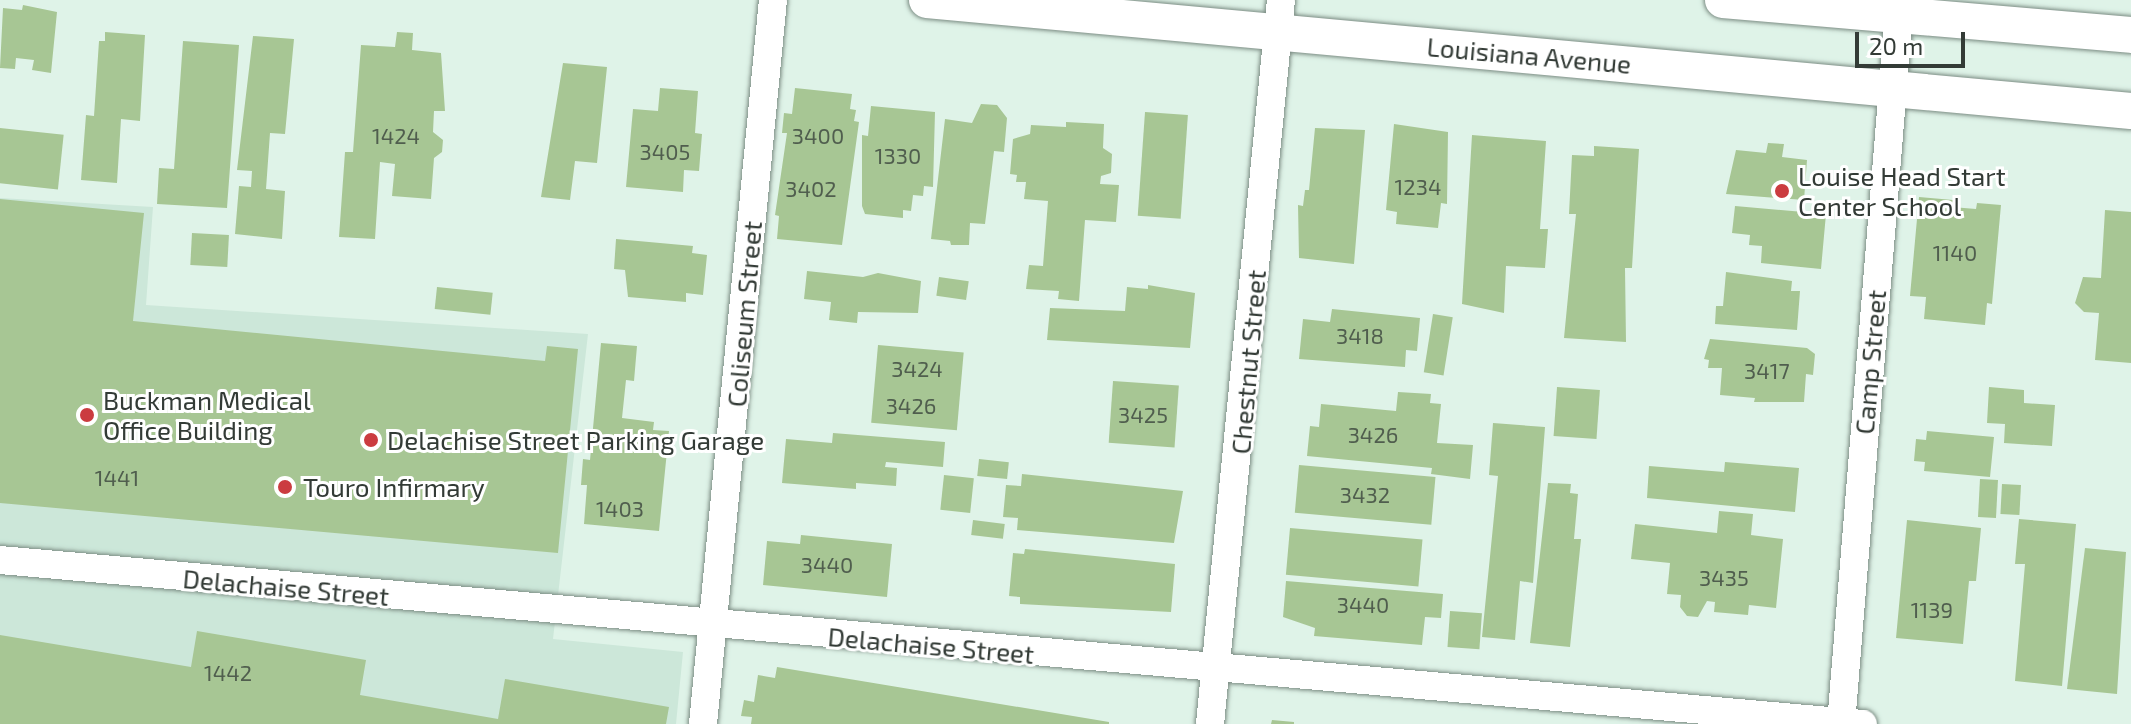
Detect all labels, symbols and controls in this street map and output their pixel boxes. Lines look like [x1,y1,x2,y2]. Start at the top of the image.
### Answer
scale bar [1859,16,1969,66]
street label: Louisiana Avenue [1425,31,1633,79]
text: 20 m [1869,31,1923,60]
house number: 1424 [372,123,420,149]
house number: 3400 [792,123,844,149]
house number: 3405 [640,139,690,165]
house number: 1330 [875,143,921,169]
place label: Louise Head Start Center School [1798,160,2006,222]
house number: 1234 [1395,174,1441,200]
house number: 3402 [785,176,837,202]
marker: Louise Head Start Center School [1773,182,1791,200]
street label: Coliseum Street [720,220,768,408]
house number: 1140 [1933,240,1977,266]
street label: Chestnut Street [1224,269,1272,455]
street label: Camp Street [1848,288,1892,436]
house number: 3418 [1336,323,1384,349]
house number: 3424 [891,356,943,382]
house number: 3417 [1744,358,1790,384]
place label: Buckman Medical Office Building [103,384,311,446]
house number: 3426 [886,393,936,419]
house number: 3425 [1118,402,1168,428]
marker: Buckman Medical Office Building [78,406,96,424]
house number: 3426 [1348,422,1398,448]
place label: Delachise Street Parking Garage [387,424,764,456]
marker: Delachise Street Parking Garage [362,431,380,449]
house number: 1441 [95,465,139,491]
place label: Touro Infirmary [303,471,485,503]
marker: Touro Infirmary [274,476,296,498]
house number: 3432 [1340,482,1390,508]
house number: 1403 [596,496,644,522]
house number: 3440 [801,552,853,578]
street label: Delachaise Street [182,562,390,612]
house number: 3435 [1699,565,1749,591]
house number: 3440 [1337,592,1389,618]
house number: 1139 [1911,597,1953,623]
street label: Delachaise Street [827,620,1035,670]
house number: 1442 [204,660,252,686]

